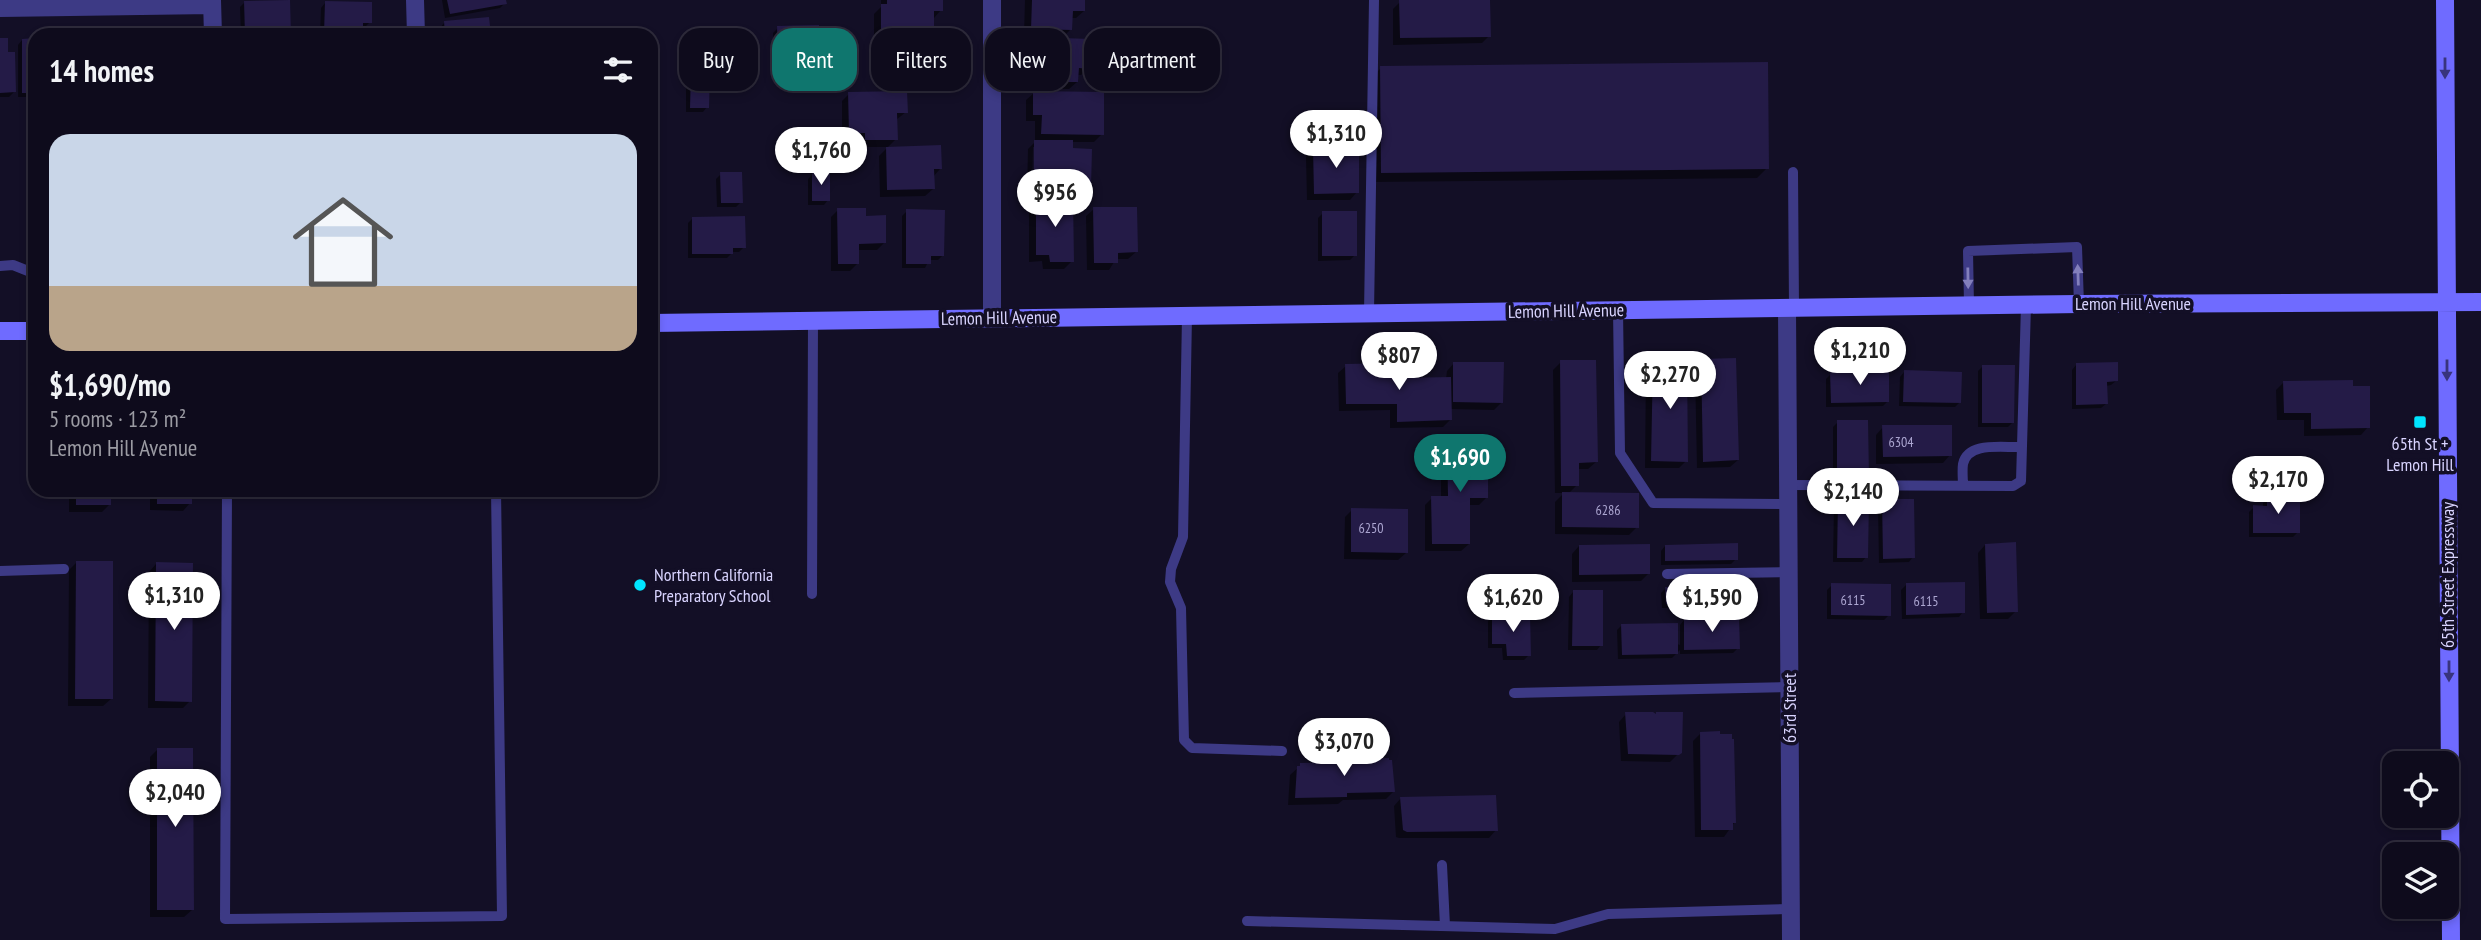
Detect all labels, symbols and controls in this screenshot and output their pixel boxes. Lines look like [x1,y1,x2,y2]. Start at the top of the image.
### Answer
chip: Buy [679,28,758,91]
chip: Rent [772,28,857,91]
chip: Filters [871,28,971,91]
chip: New [985,28,1070,91]
chip: Apartment [1084,28,1220,91]
text: 14 homes [49,51,154,90]
icon: filters [599,51,637,89]
one-way arrow [2439,57,2451,79]
pin: $1,310 [1279,110,1393,170]
text: $1,310 [1306,118,1366,147]
pin: $1,760 [764,128,878,187]
text: $1,760 [791,135,851,164]
pin: $956 [1014,170,1096,229]
text: $956 [1033,177,1077,206]
icon: home [280,179,406,305]
one-way arrow [2072,264,2083,286]
one-way arrow [1962,267,1974,289]
street label: Lemon Hill Avenue [2075,292,2191,315]
street label: Lemon Hill Avenue [1508,298,1624,323]
street label: Lemon Hill Avenue [941,305,1057,330]
pin: $1,210 [1803,328,1917,387]
pin: $807 [1358,332,1440,392]
text: $1,210 [1830,335,1890,364]
text: $807 [1377,340,1421,369]
pin: $2,270 [1613,352,1727,411]
text: $2,270 [1640,359,1700,388]
one-way arrow [2441,359,2453,381]
text: $1,690/mo [49,365,171,404]
text: 5 rooms · 123 m² [49,404,186,433]
marker: 65th St + Lemon Hill [2412,414,2428,430]
place label: 65th St + Lemon Hill [2386,432,2454,476]
text: Lemon Hill Avenue [49,433,197,462]
house number: 6304 [1888,433,1914,451]
pin: $1,690 [1403,434,1517,494]
text: $1,690 [1430,442,1490,471]
pin: $2,170 [2221,456,2335,516]
text: $2,170 [2248,464,2308,493]
pin: $2,140 [1796,468,1910,528]
text: $2,140 [1823,476,1883,505]
house number: 6286 [1595,501,1621,519]
street label: 65th Street Expressway [2436,502,2459,648]
house number: 6250 [1358,519,1384,537]
place label: Northern California Preparatory School [654,563,773,607]
pin: $1,310 [117,572,231,632]
pin: $1,620 [1456,574,1570,634]
pin: $1,590 [1655,574,1769,634]
marker: Northern California Preparatory School [632,577,648,593]
text: $1,310 [144,580,204,609]
text: $1,620 [1483,582,1543,611]
text: $1,590 [1682,582,1742,611]
house number: 6115 [1840,591,1866,609]
house number: 6115 [1913,592,1939,610]
one-way arrow [2443,660,2455,682]
street label: 63rd Street [1778,673,1801,743]
pin: $3,070 [1287,718,1401,778]
text: $3,070 [1314,726,1374,755]
map controls [2382,751,2459,919]
button: locate [2382,751,2459,828]
pin: $2,040 [118,770,232,829]
text: $2,040 [145,777,205,806]
button: layers [2382,842,2459,919]

